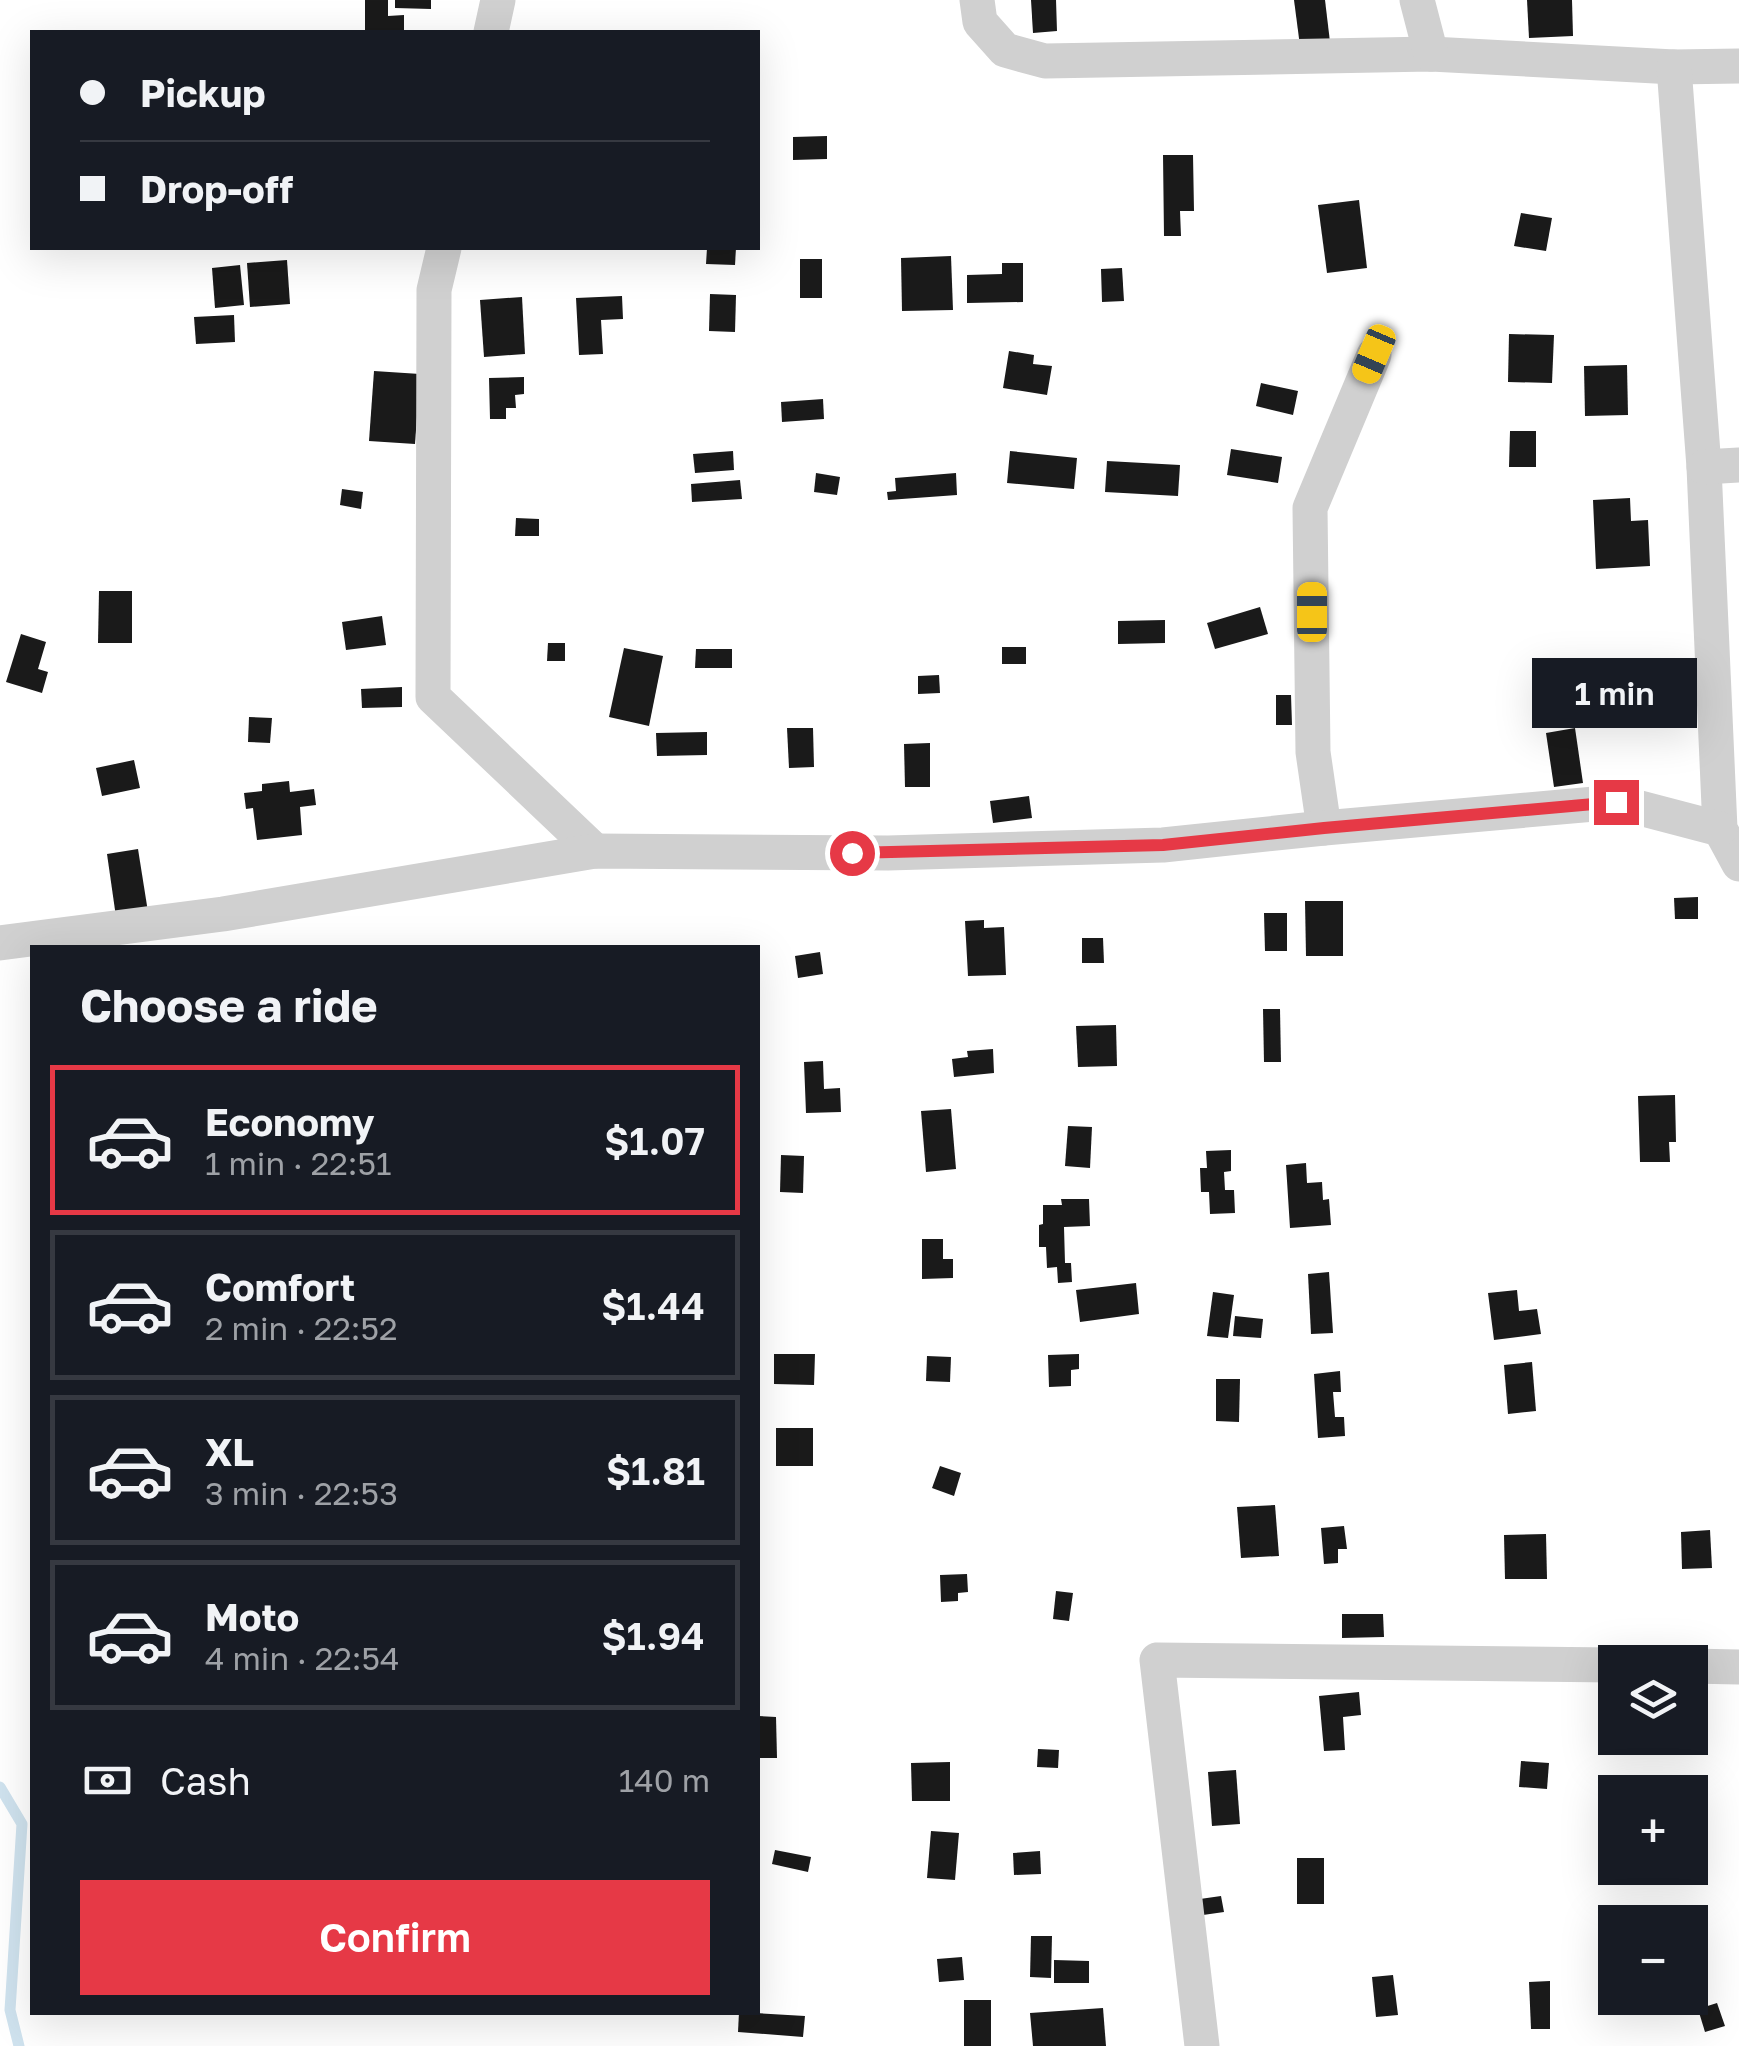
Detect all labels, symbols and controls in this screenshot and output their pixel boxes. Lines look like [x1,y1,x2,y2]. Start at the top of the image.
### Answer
text: Pickup [140,70,266,115]
text: Drop-off [140,166,293,211]
car [1348,321,1400,387]
car [1297,582,1327,642]
callout: 1 min [1534,657,1698,727]
text: 1 min [1574,674,1655,712]
route end [1594,780,1639,825]
route start [830,831,875,876]
text: Choose a ride [80,978,378,1032]
icon: car [85,1095,175,1185]
text: Economy [205,1099,374,1144]
text: $1.07 [604,1118,705,1163]
text: 1 min · 22:51 [205,1144,392,1182]
icon: car [85,1260,175,1350]
text: Comfort [205,1264,355,1309]
text: $1.44 [601,1283,705,1328]
text: 2 min · 22:52 [205,1309,398,1347]
icon: car [85,1425,175,1515]
text: XL [205,1429,254,1474]
text: $1.81 [606,1448,705,1493]
text: 3 min · 22:53 [205,1474,398,1512]
icon: car [85,1590,175,1680]
text: Moto [205,1594,299,1639]
text: $1.94 [601,1613,705,1658]
text: 4 min · 22:54 [205,1639,400,1677]
map controls [1598,1645,1708,2015]
button: layers [1598,1645,1708,1755]
icon: cash [80,1753,135,1808]
text: Cash [160,1758,251,1803]
text: 140 m [619,1761,710,1799]
button: + [1598,1775,1708,1885]
button: Confirm [80,1880,710,1995]
button: − [1598,1905,1708,2015]

